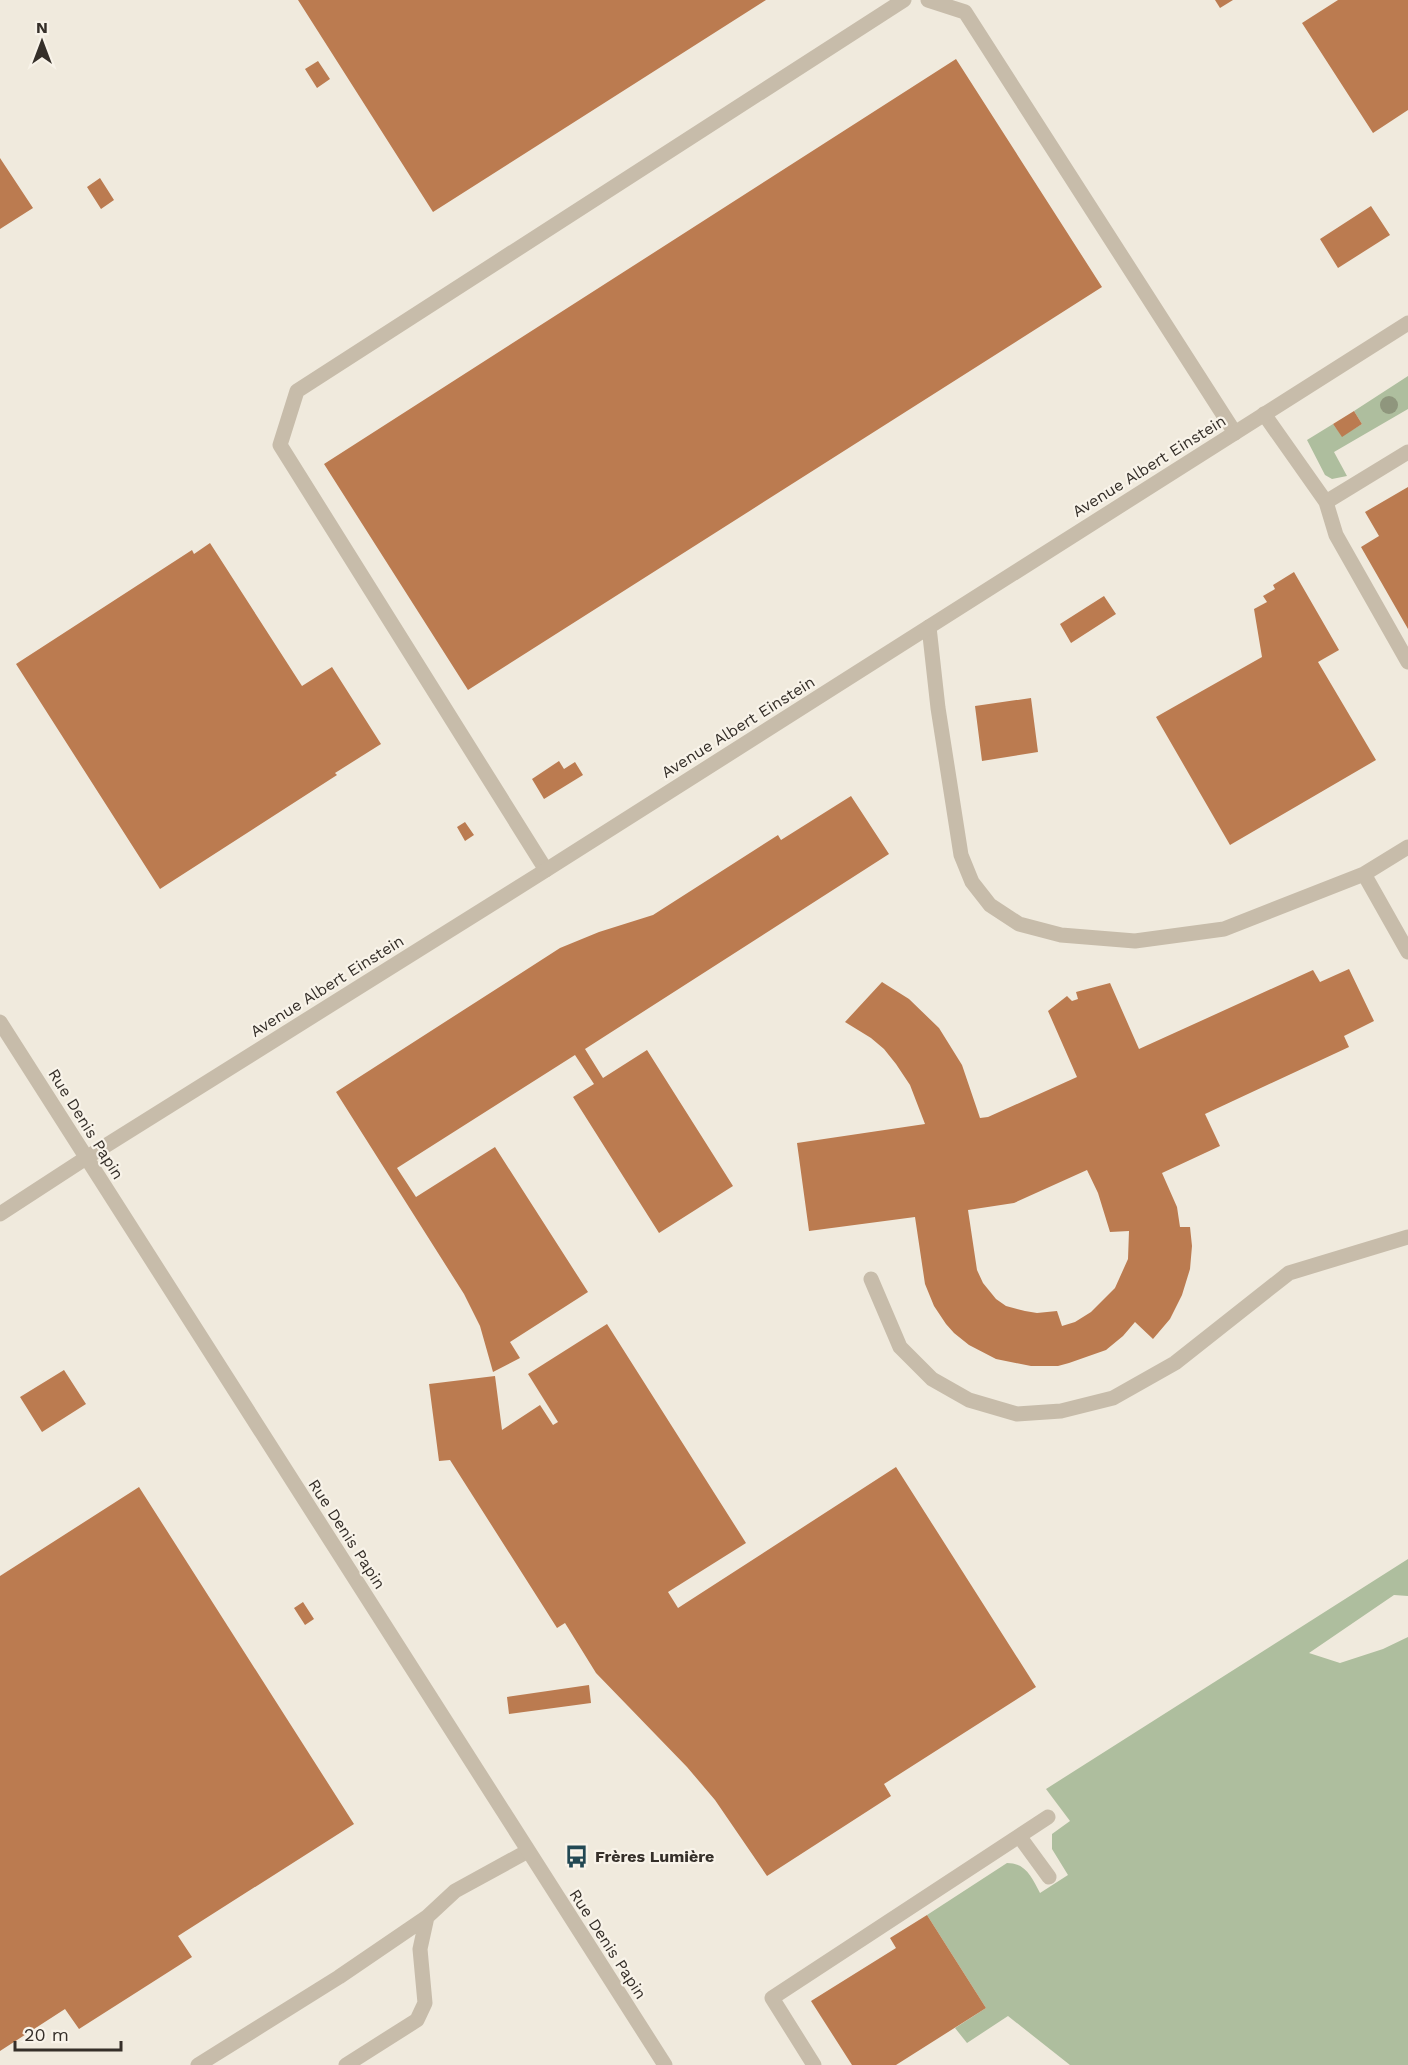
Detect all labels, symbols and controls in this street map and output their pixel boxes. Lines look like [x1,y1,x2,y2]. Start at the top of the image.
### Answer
north arrow [12,12,72,72]
text: N [36,18,48,37]
street label: Avenue Albert Einstein [1069,411,1229,521]
street label: Avenue Albert Einstein [658,672,818,782]
street label: Avenue Albert Einstein [247,931,407,1041]
street label: Rue Denis Papin [44,1065,128,1183]
street label: Rue Denis Papin [304,1476,390,1592]
bus stop icon: Frères Lumière [564,1843,590,1869]
place label: Frères Lumière [595,1847,714,1866]
street label: Rue Denis Papin [565,1886,651,2002]
scale bar [15,2014,122,2052]
text: 20 m [24,2024,69,2045]

